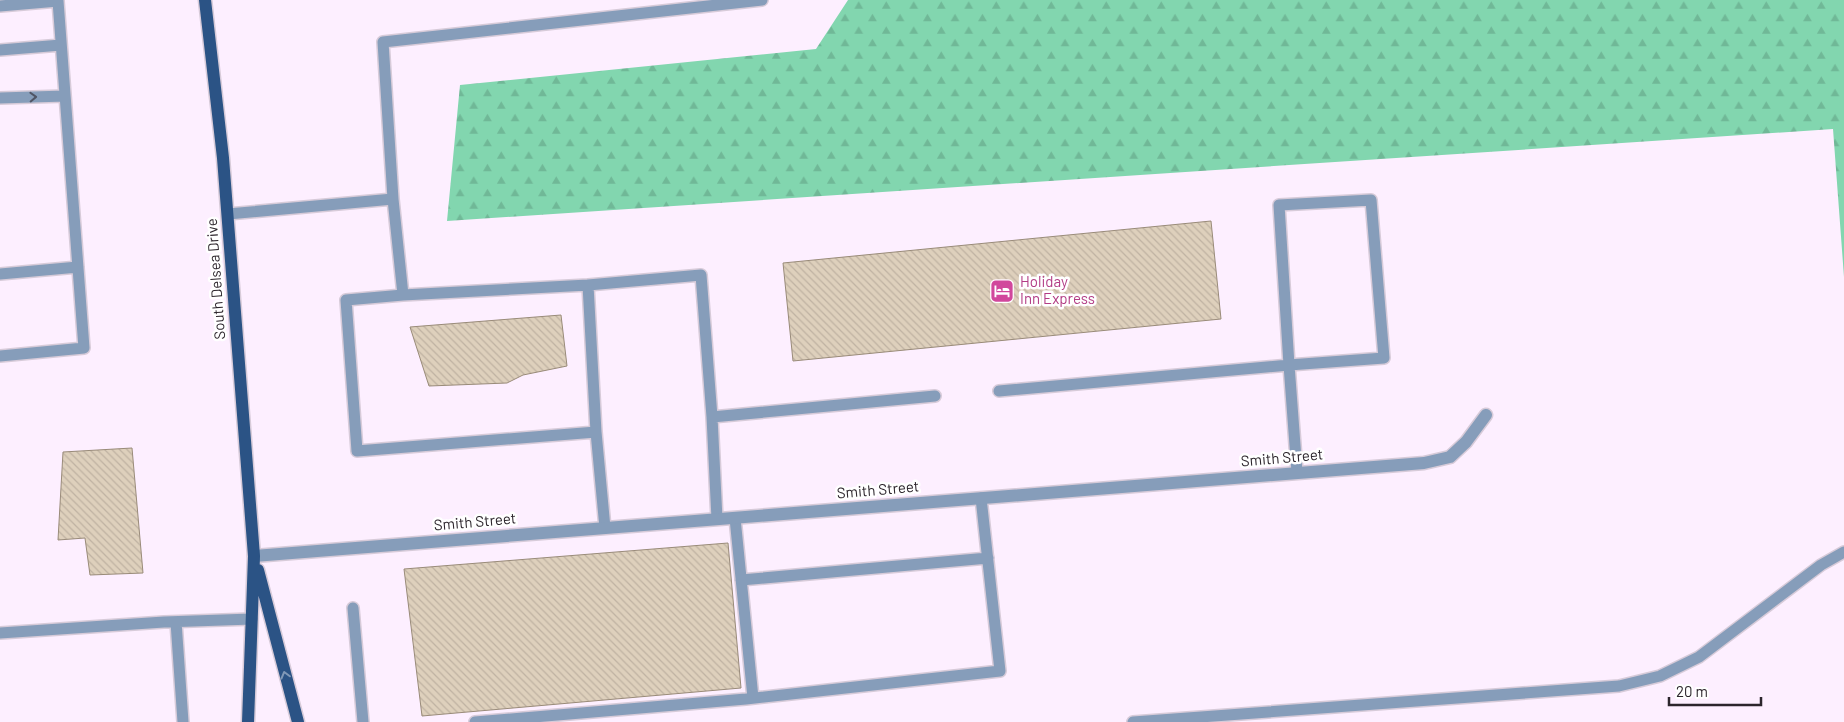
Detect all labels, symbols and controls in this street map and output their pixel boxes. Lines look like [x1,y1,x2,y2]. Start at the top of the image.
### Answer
one-way arrow [29,92,37,102]
street label: South Delsea Drive [202,218,228,340]
place label: Holiday Inn Express [1020,272,1095,307]
hotel icon: Holiday Inn Express [989,278,1015,304]
street label: Smith Street [1240,444,1324,470]
street label: Smith Street [836,476,920,502]
street label: Smith Street [433,508,517,534]
one-way arrow [280,670,291,679]
scale bar [1669,674,1762,706]
text: 20 m [1676,682,1708,700]

